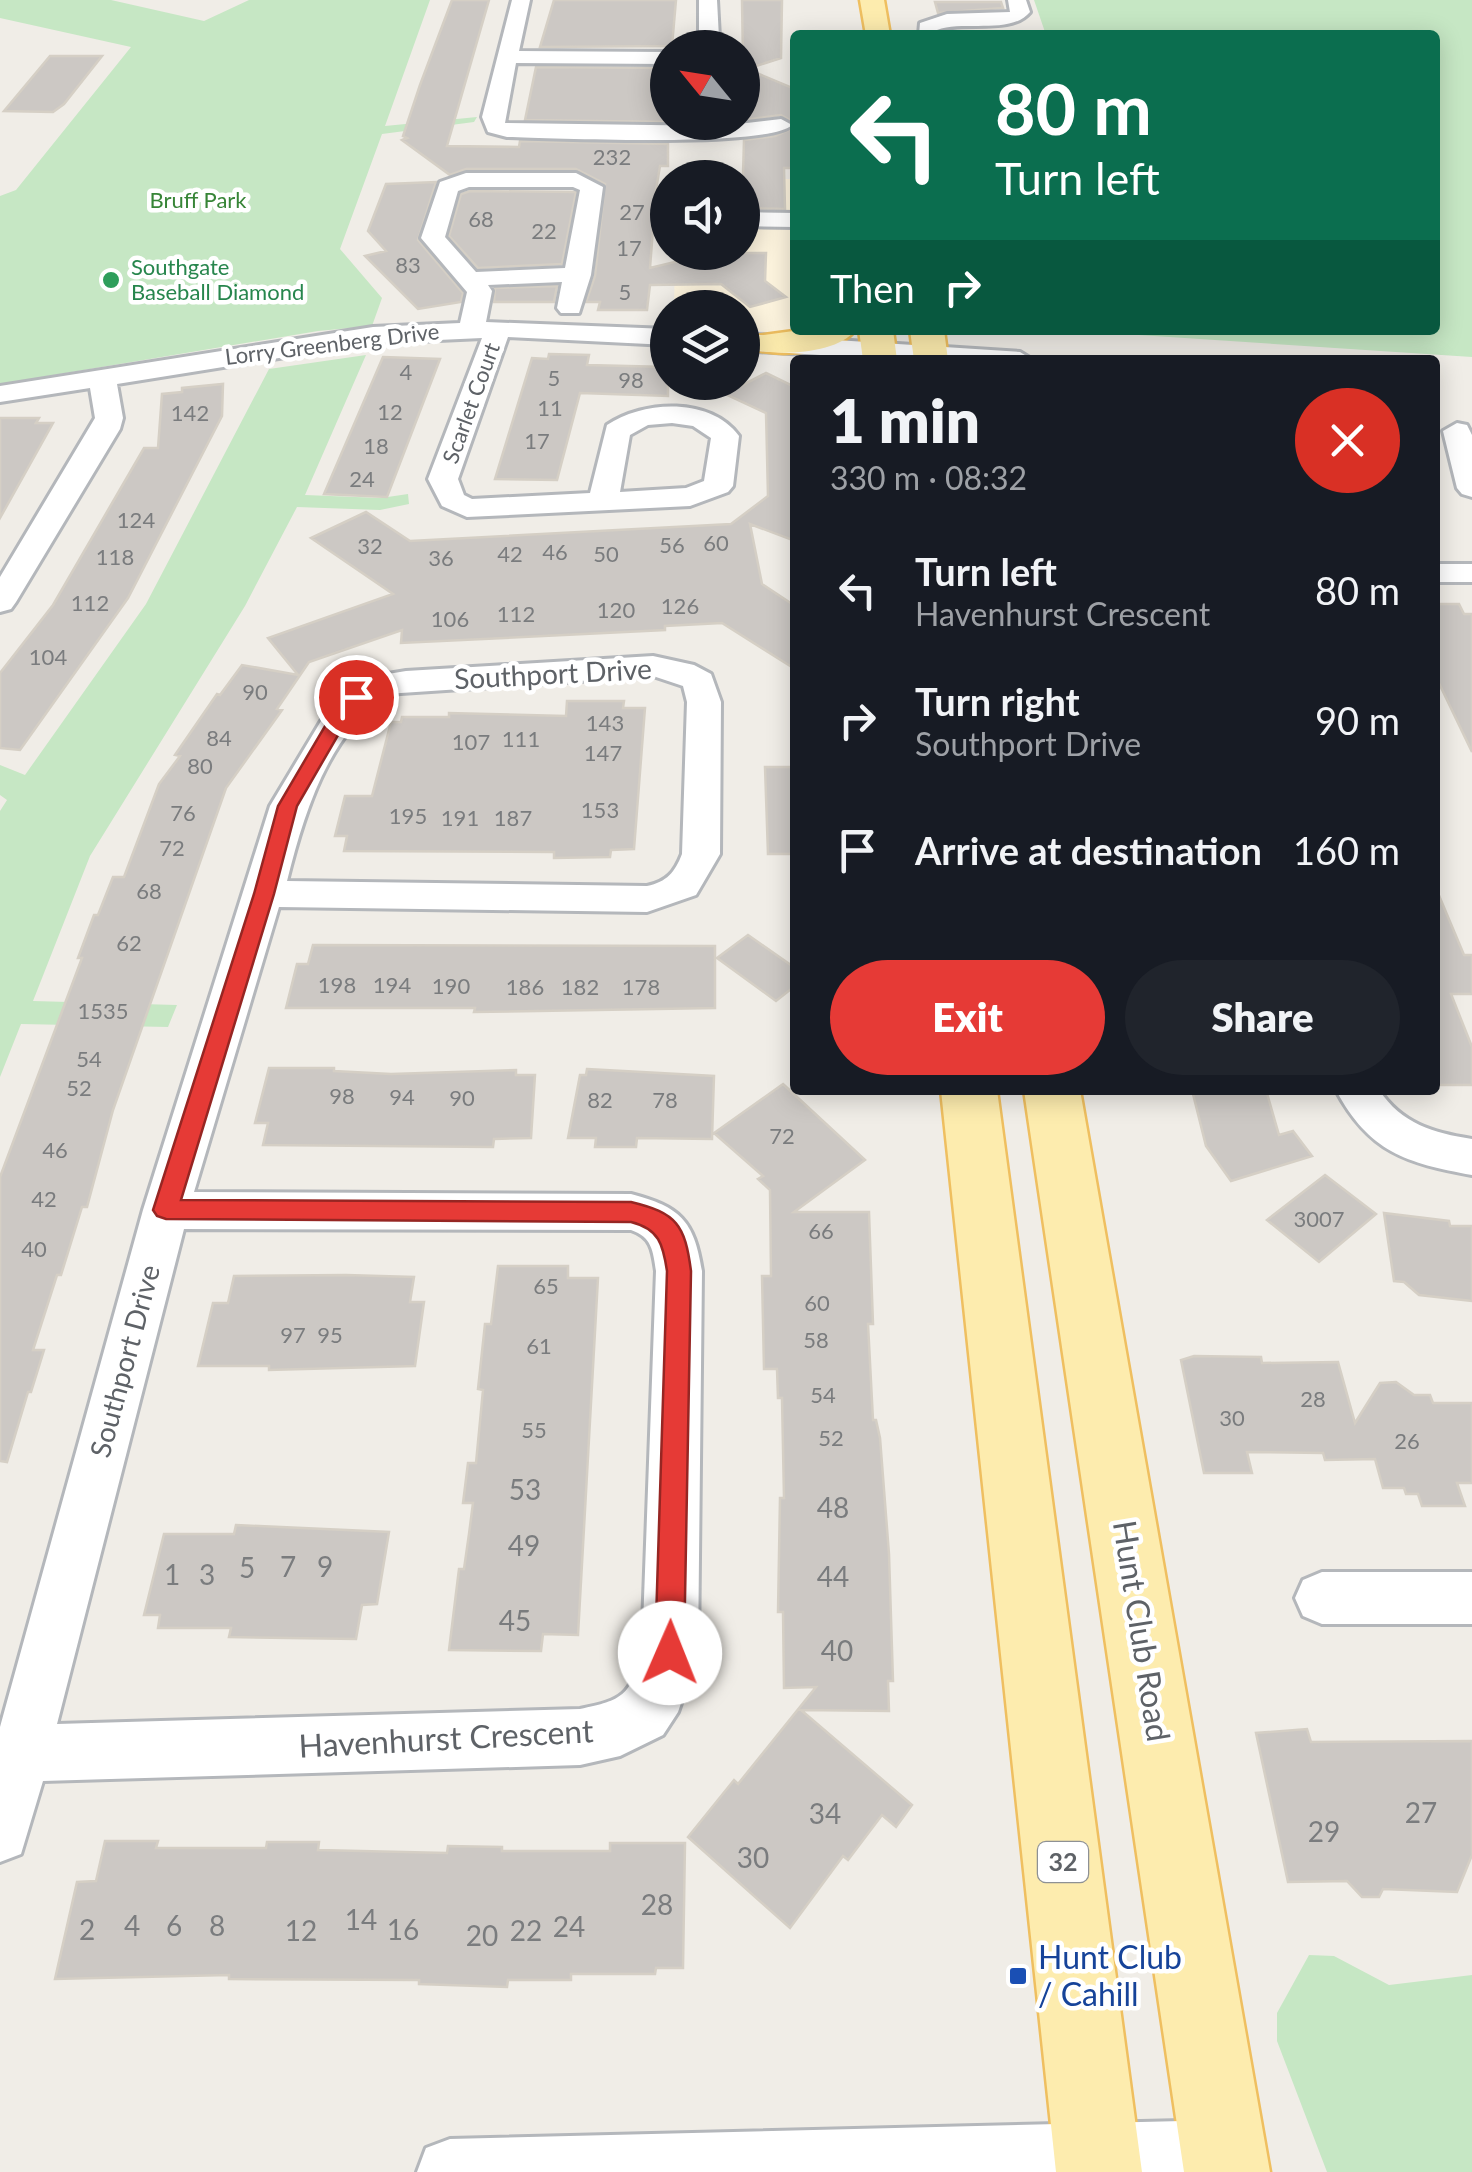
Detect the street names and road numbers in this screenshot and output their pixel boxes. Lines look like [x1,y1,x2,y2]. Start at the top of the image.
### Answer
street label: Lorry Greenberg Drive [223,317,441,370]
street label: Scarlet Court [436,339,505,467]
street label: Southport Drive [453,651,653,695]
street label: Southport Drive [82,1261,166,1461]
street label: Hunt Club Road [1106,1518,1179,1744]
street label: Havenhurst Crescent [298,1710,595,1765]
road number: 32 [1038,1842,1088,1882]

